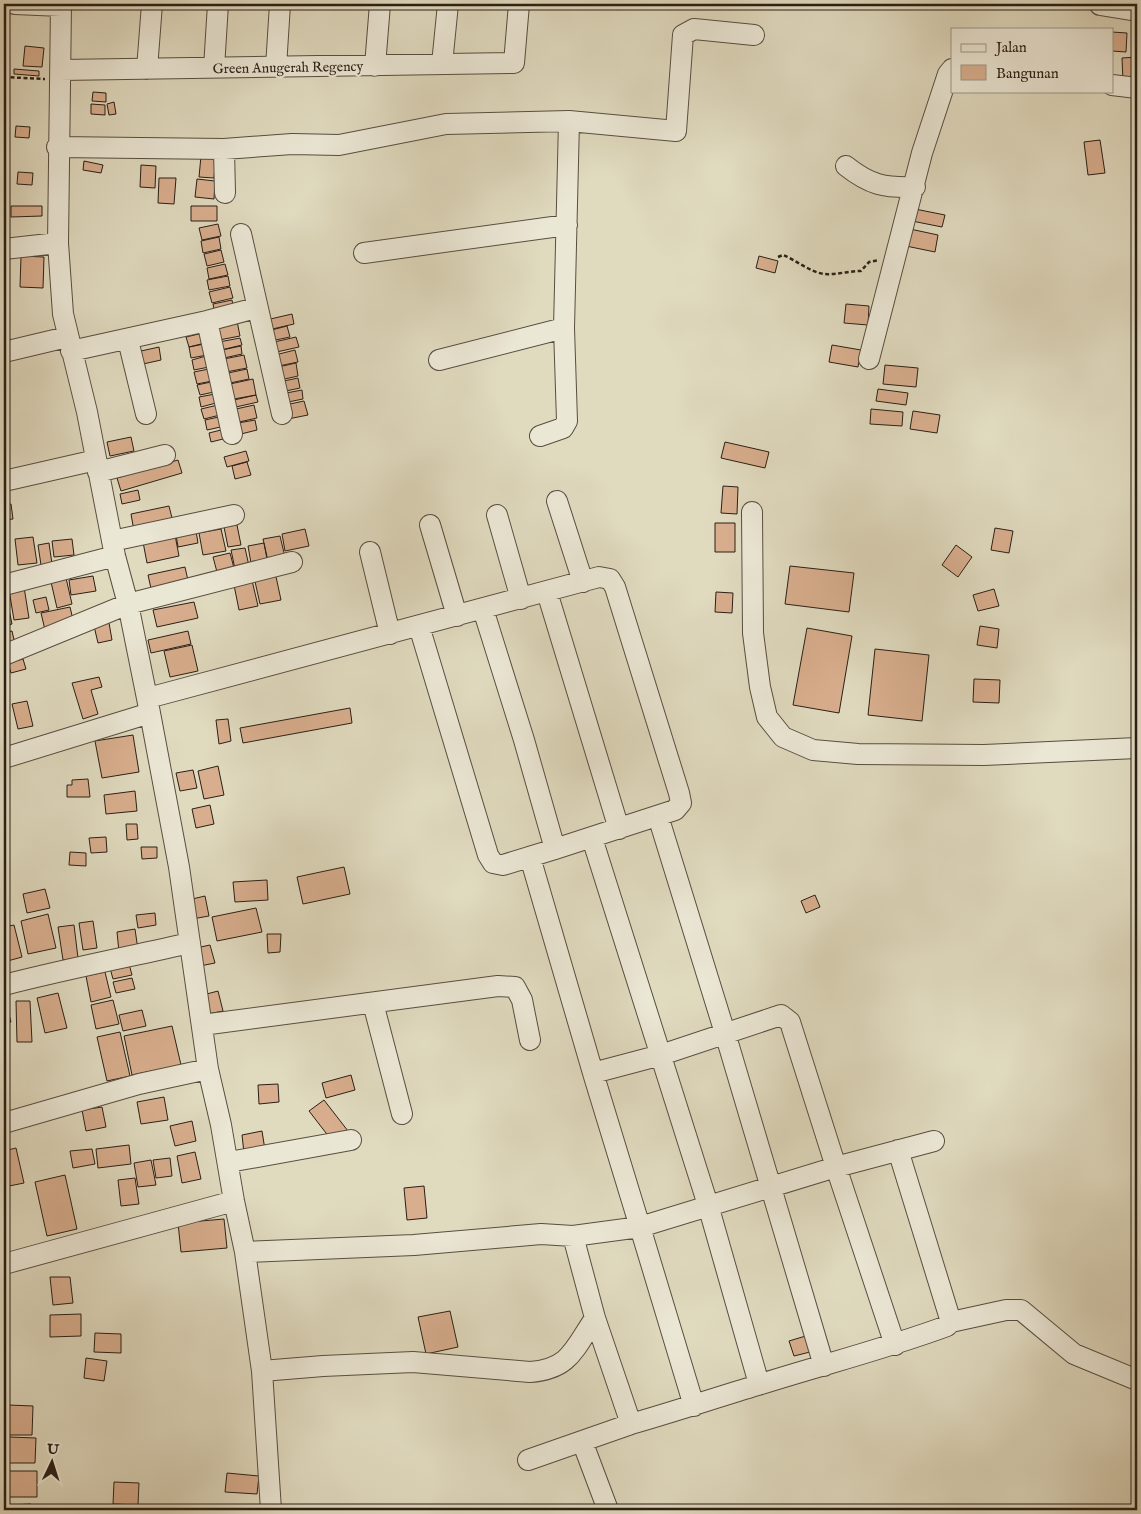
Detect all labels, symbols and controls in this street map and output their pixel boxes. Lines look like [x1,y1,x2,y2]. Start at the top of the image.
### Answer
legend [951,28,1114,92]
text: Jalan [994,38,1027,57]
street label: Green Anugerah Regency [212,58,364,78]
text: Bangunan [996,64,1059,83]
north arrow [28,1436,78,1486]
text: U [45,1441,61,1460]

